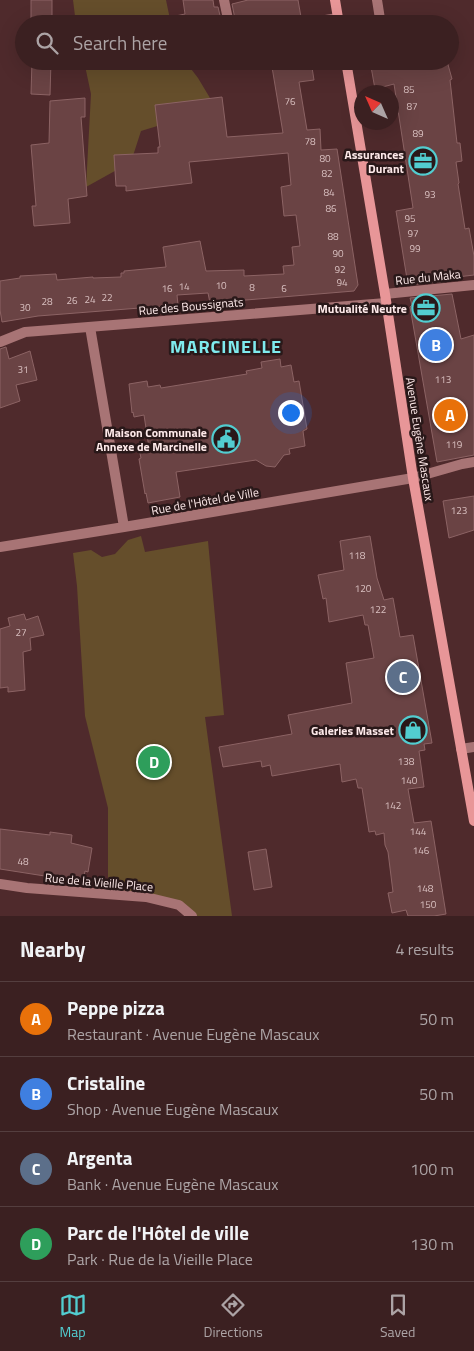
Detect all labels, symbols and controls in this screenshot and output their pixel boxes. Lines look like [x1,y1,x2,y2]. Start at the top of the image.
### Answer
search box [15,15,459,70]
text: Search here [73,28,167,57]
icon: search [33,29,61,57]
house number: 85 [403,82,415,97]
north arrow [354,85,399,130]
house number: 76 [284,94,296,109]
house number: 87 [406,99,418,114]
house number: 89 [412,126,424,141]
house number: 78 [304,134,316,149]
place label: Assurances Durant [344,145,405,178]
office icon: Assurances Durant [408,146,438,176]
house number: 80 [319,151,331,166]
house number: 82 [321,166,333,181]
house number: 84 [323,185,335,200]
house number: 93 [424,187,436,202]
house number: 86 [325,201,337,216]
house number: 95 [404,211,416,226]
house number: 97 [407,226,419,241]
house number: 88 [327,229,339,244]
house number: 99 [409,241,421,256]
house number: 90 [332,246,344,261]
house number: 92 [334,262,346,277]
street label: Rue du Maka [394,264,462,290]
house number: 94 [336,275,348,290]
house number: 10 [215,278,227,293]
house number: 14 [178,279,190,294]
house number: 8 [249,280,255,295]
house number: 16 [161,281,173,296]
house number: 6 [281,281,287,296]
house number: 22 [101,290,113,305]
house number: 24 [84,292,96,307]
street label: Rue des Boussignats [138,292,245,320]
house number: 26 [66,293,78,308]
office icon: Mutualité Neutre [411,293,441,323]
house number: 28 [41,294,53,309]
place label: Mutualité Neutre [318,299,407,318]
house number: 30 [19,300,31,315]
pin: B [420,326,452,364]
district label: MARCINELLE [170,333,282,360]
house number: 31 [17,362,29,377]
house number: 113 [435,372,451,387]
street label: Avenue Eugène Mascaux [401,376,439,503]
pin: A [434,396,466,434]
your location [278,400,304,426]
place label: Maison Communale Annexe de Marcinelle [96,423,207,456]
public building icon: Maison Communale Annexe de Marcinelle [211,424,241,454]
house number: 119 [446,437,463,452]
street label: Rue de l'Hôtel de Ville [150,482,260,520]
house number: 123 [451,503,467,518]
house number: 118 [349,548,366,563]
house number: 120 [355,581,372,596]
house number: 122 [370,602,386,617]
house number: 27 [15,625,27,640]
pin: C [387,658,419,696]
shop icon: Galeries Masset [398,715,428,745]
place label: Galeries Masset [311,721,395,740]
pin: D [138,743,170,781]
house number: 138 [398,754,415,769]
house number: 140 [401,773,418,788]
house number: 142 [385,798,401,813]
house number: 144 [410,824,427,839]
house number: 146 [413,843,430,858]
house number: 48 [17,854,29,869]
street label: Rue de la Vieille Place [44,868,154,896]
house number: 148 [417,881,434,896]
house number: 150 [420,897,437,912]
text: Nearby [20,933,85,965]
text: 4 results [395,937,454,961]
text: Peppe pizza [67,993,165,1022]
text: A [31,1007,41,1031]
text: 50 m [419,1007,454,1031]
text: Restaurant · Avenue Eugène Mascaux [67,1022,319,1046]
text: Cristaline [67,1068,145,1097]
text: B [31,1082,41,1106]
text: 50 m [419,1082,454,1106]
text: Shop · Avenue Eugène Mascaux [67,1097,279,1121]
text: Argenta [67,1143,132,1172]
text: C [32,1157,40,1181]
text: 100 m [410,1157,454,1181]
text: Bank · Avenue Eugène Mascaux [67,1172,279,1196]
text: Parc de l'Hôtel de ville [67,1218,249,1247]
text: D [31,1232,41,1256]
text: 130 m [410,1232,454,1256]
text: Park · Rue de la Vieille Place [67,1247,253,1271]
tab: Map [59,1291,87,1342]
tab: Directions [204,1291,263,1342]
tab: Saved [380,1291,416,1342]

